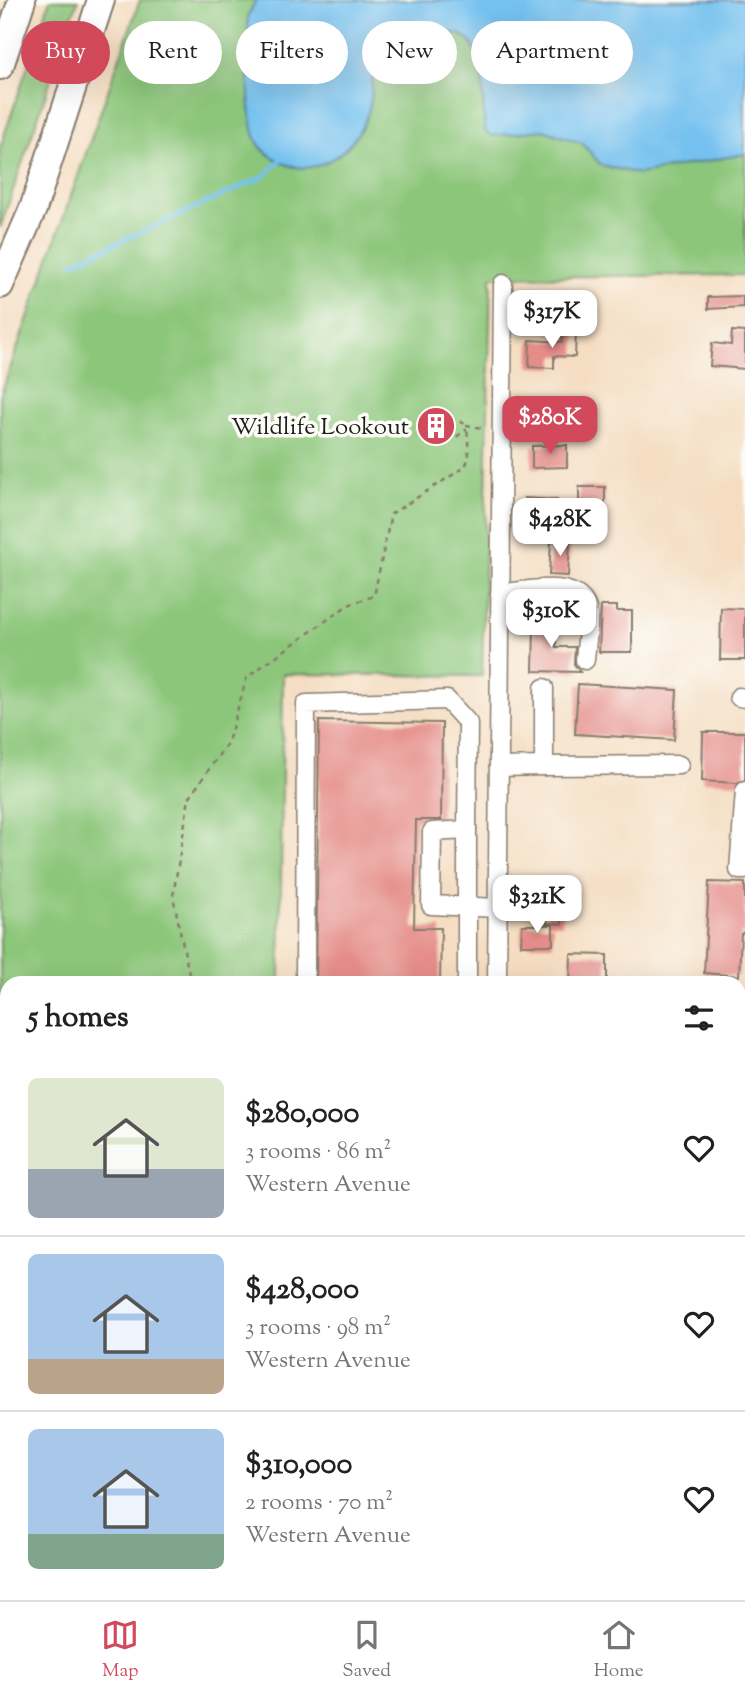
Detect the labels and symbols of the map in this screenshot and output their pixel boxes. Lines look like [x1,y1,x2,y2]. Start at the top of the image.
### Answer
pin: $317K [503,290,601,350]
pin: $280K [501,396,599,456]
building icon: Wildlife Lookout [415,405,457,447]
place label: Wildlife Lookout [231,411,409,445]
pin: $428K [511,498,609,558]
pin: $310K [502,590,600,649]
pin: $321K [488,876,586,935]

